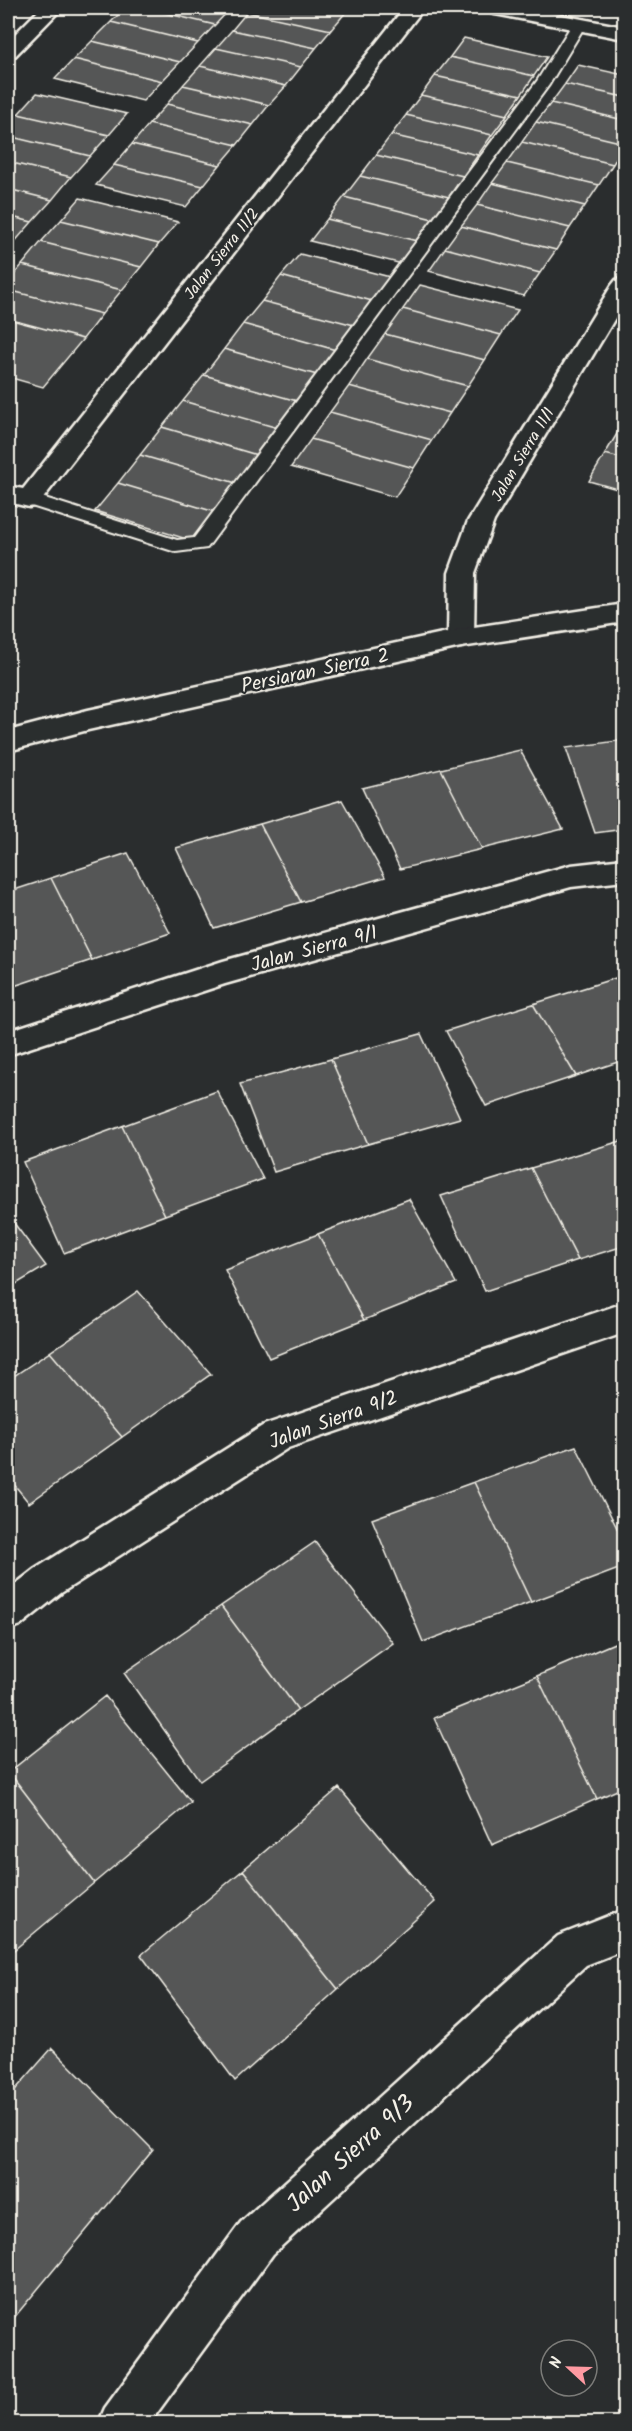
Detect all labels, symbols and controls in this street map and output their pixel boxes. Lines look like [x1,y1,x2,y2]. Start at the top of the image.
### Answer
street label: Jalan Sierra 11/2 [178,203,266,305]
street label: Jalan Sierra 11/1 [485,403,561,507]
street label: Persiaran Sierra 2 [238,641,392,703]
street label: Jalan Sierra 9/1 [248,918,381,982]
street label: Jalan Sierra 9/2 [265,1383,403,1459]
street label: Jalan Sierra 9/3 [278,2085,424,2223]
north arrow [539,2338,599,2398]
text: N [543,2354,570,2372]

